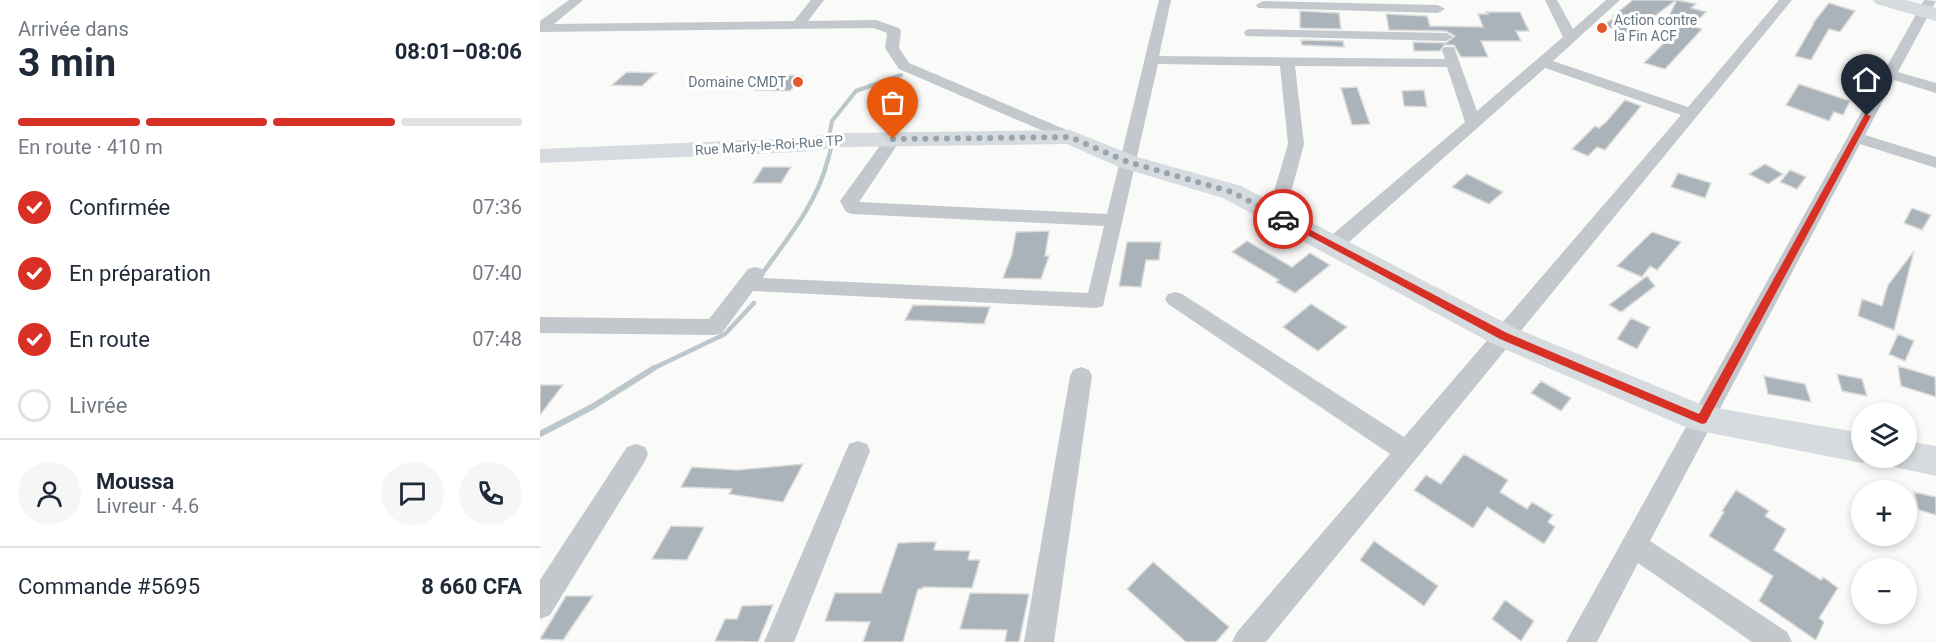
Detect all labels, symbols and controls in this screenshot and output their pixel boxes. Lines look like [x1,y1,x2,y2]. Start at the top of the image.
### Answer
place label: Action contre la Fin ACF [1614,12,1697,44]
text: Arrivée dans [18,17,129,41]
marker: Action contre la Fin ACF [1595,21,1609,35]
text: 08:01–08:06 [395,39,522,64]
text: 3 min [18,40,116,86]
pin [1841,54,1892,116]
icon: home [1850,63,1883,96]
place label: Domaine CMDT [688,74,787,90]
marker: Domaine CMDT [791,75,805,89]
pin [867,77,918,139]
icon: bag [876,86,909,119]
street label: Rue Marly-le-Roi-Rue TP [694,132,844,158]
text: En route · 410 m [18,135,163,159]
courier [1253,189,1313,249]
icon: check [18,191,51,224]
text: Confirmée [69,195,170,220]
text: 07:36 [472,195,522,219]
icon: car [1267,203,1300,236]
icon: check [18,257,51,290]
text: En préparation [69,261,211,286]
text: 07:40 [472,261,522,285]
icon: check [18,323,51,356]
text: En route [69,327,150,352]
text: 07:48 [472,327,522,351]
text: Livrée [69,393,127,418]
map controls [1851,402,1917,624]
button: layers [1851,402,1917,468]
button: person [18,462,81,525]
button: chat [381,462,444,525]
button: phone [459,462,522,525]
text: Moussa [96,469,174,494]
button: + [1851,480,1917,546]
text: Livreur · 4.6 [96,494,199,518]
button: − [1851,558,1917,624]
text: Commande #5695 [18,574,200,599]
text: 8 660 CFA [421,574,522,599]

